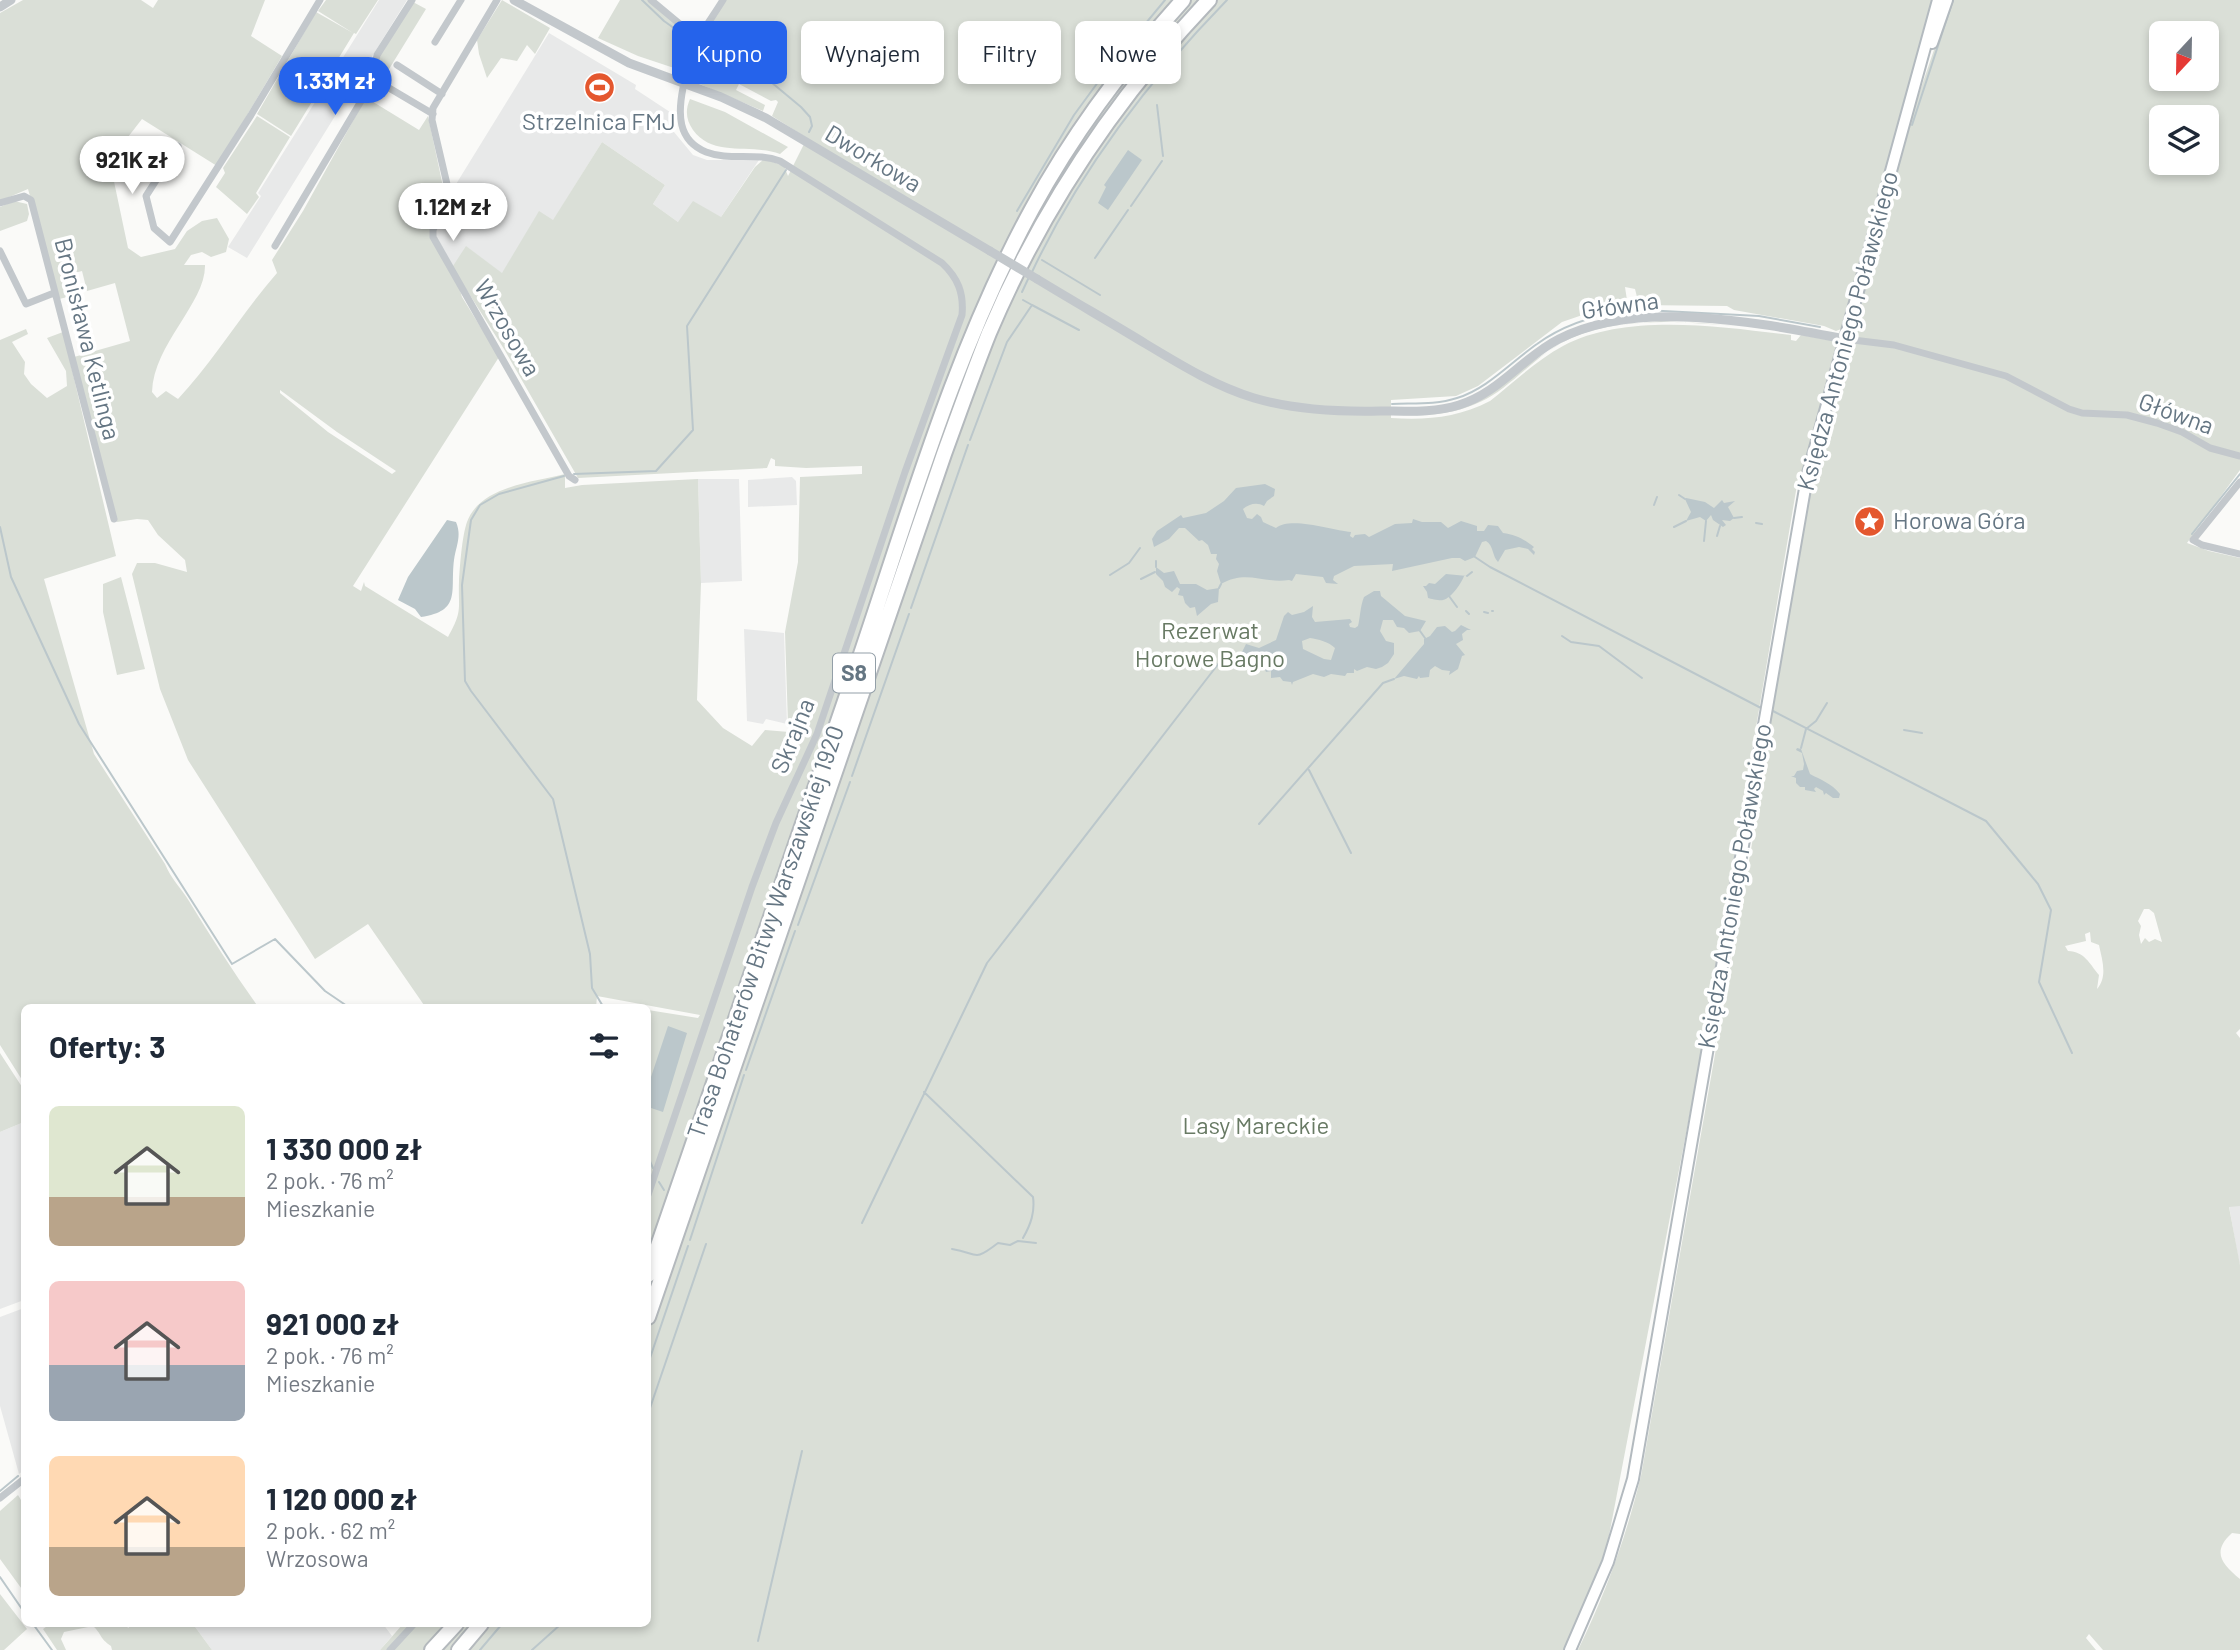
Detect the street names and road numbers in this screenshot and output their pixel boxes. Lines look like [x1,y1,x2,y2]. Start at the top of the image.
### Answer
street label: Dworkowa [821,118,927,198]
street label: Księdza Antoniego Poławskiego [1790,168,1903,494]
street label: Bronisława Ketlinga [49,235,128,443]
street label: Wrzosowa [469,274,548,381]
street label: Główna [1579,285,1660,324]
street label: Główna [2135,386,2218,440]
road number: S8 [833,653,875,692]
street label: Skrajna [764,694,820,777]
street label: Trasa Bohaterów Bitwy Warszawskiej 1920 [680,721,849,1142]
street label: Księdza Antoniego Poławskiego [1691,721,1776,1051]

